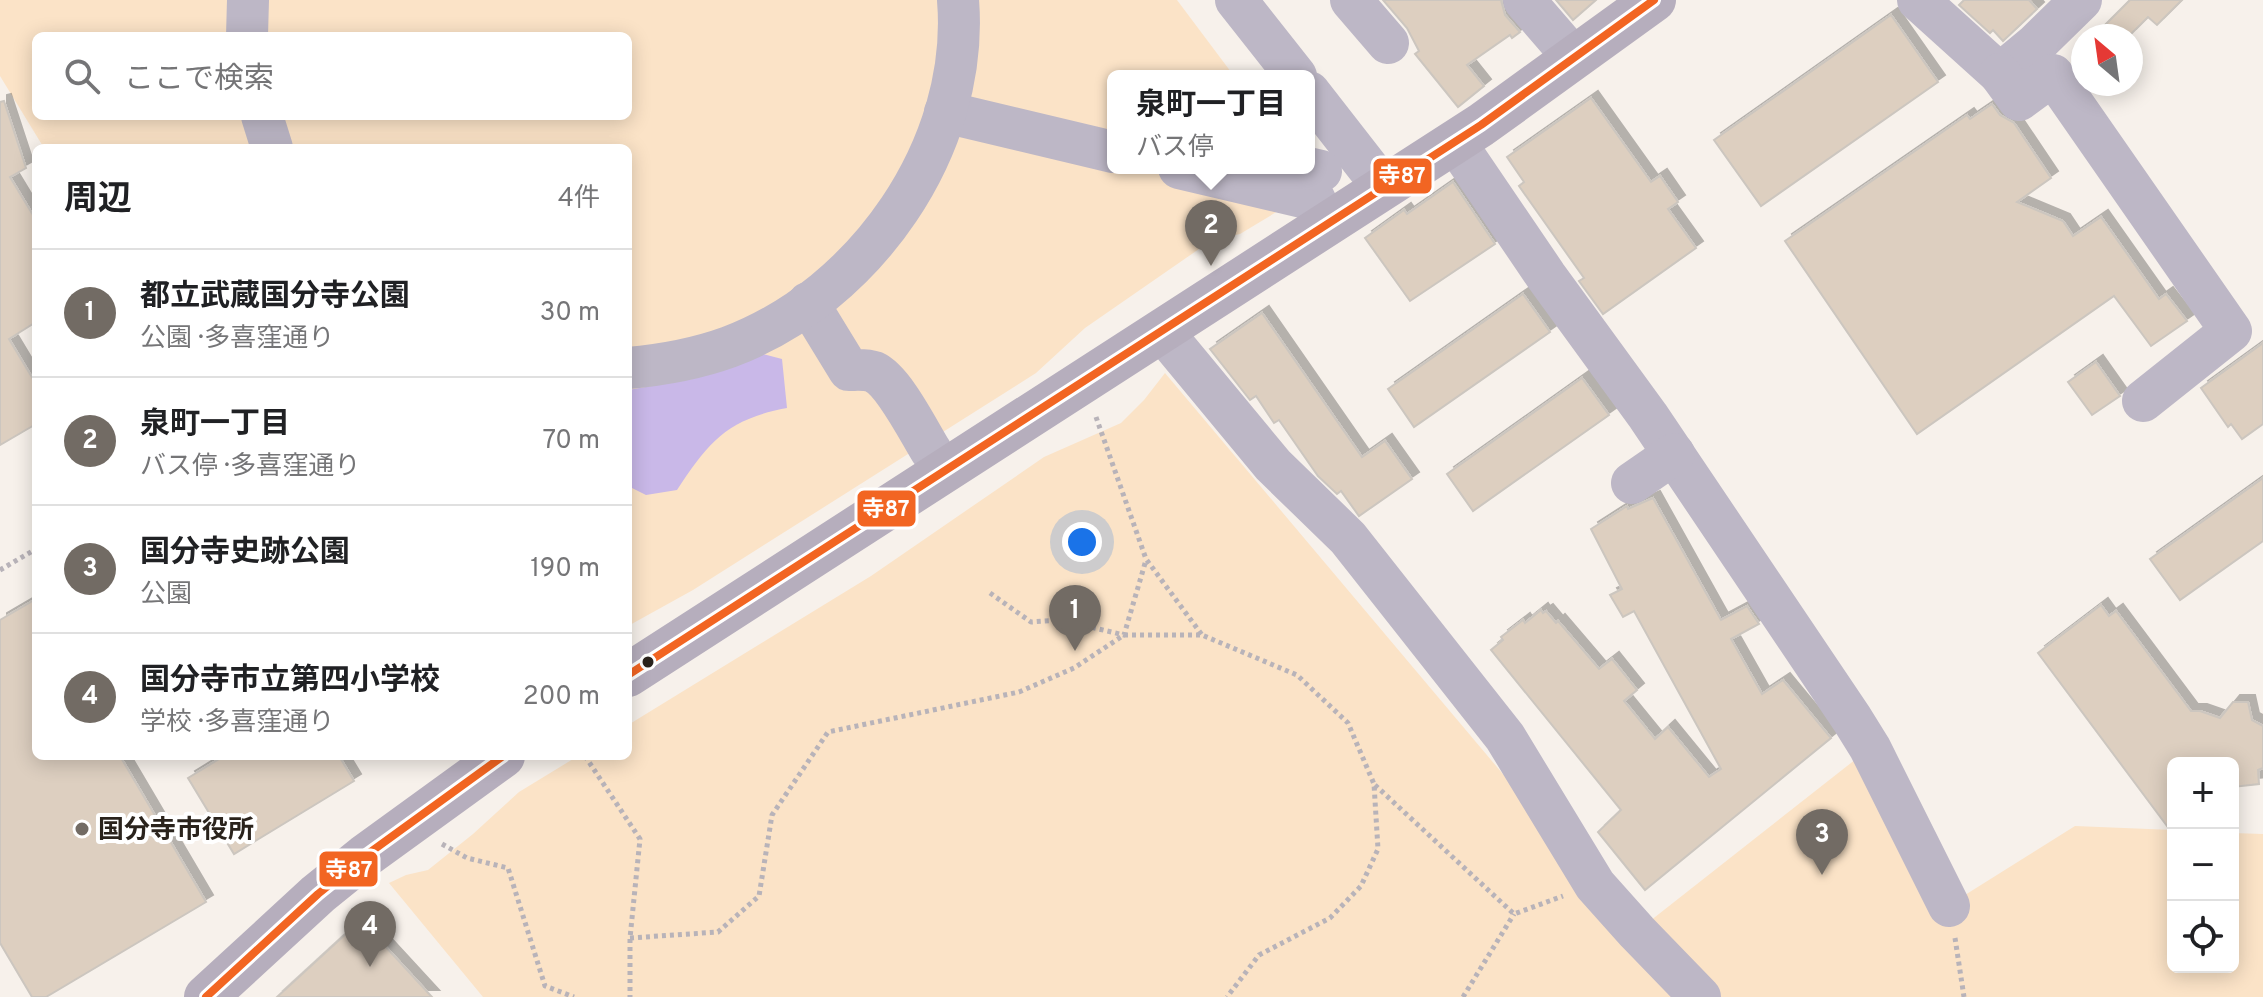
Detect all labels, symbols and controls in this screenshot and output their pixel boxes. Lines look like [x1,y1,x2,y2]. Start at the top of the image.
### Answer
north arrow [2071,24,2143,96]
search box [32,32,632,120]
icon: search [60,54,104,98]
text: ここで検索 [124,62,274,99]
popup [1107,70,1315,174]
text: 泉町一丁目 [1136,88,1286,125]
text: バス停 [1136,132,1214,165]
line badge: 寺87 [1372,157,1433,195]
text: 寺87 [1378,164,1426,191]
text: 周辺 [64,179,132,222]
text: 4件 [558,183,600,216]
pin: 2 [1185,200,1237,266]
text: 都立武蔵国分寺公園 [140,279,410,316]
text: 1 [85,297,95,330]
text: 30 m [540,297,600,330]
text: 公園 · 多喜窪通り [140,323,334,356]
text: 泉町一丁目 [140,407,290,444]
text: 2 [82,425,98,458]
text: 70 m [542,425,600,458]
text: バス停 · 多喜窪通り [140,451,360,484]
line badge: 寺87 [856,489,917,528]
text: 寺87 [862,497,910,524]
your location [1062,522,1102,562]
text: 国分寺史跡公園 [140,535,350,572]
text: 3 [82,553,98,586]
text: 190 m [530,553,600,586]
text: 公園 [140,579,192,612]
pin: 1 [1049,585,1101,651]
unlabelled marker [640,654,656,670]
text: 国分寺市立第四小学校 [140,663,440,700]
text: 4 [82,681,98,714]
text: 200 m [523,681,600,714]
text: 学校 · 多喜窪通り [140,707,334,740]
map controls [2167,757,2239,973]
button: + [2167,757,2239,829]
pin: 3 [1796,809,1848,875]
place label: 国分寺市役所 [98,815,254,848]
marker: 国分寺市役所 [73,820,91,838]
button: − [2167,829,2239,901]
line badge: 寺87 [318,850,379,888]
text: 寺87 [325,858,373,885]
pin: 4 [344,901,396,967]
button: locate [2167,901,2239,973]

